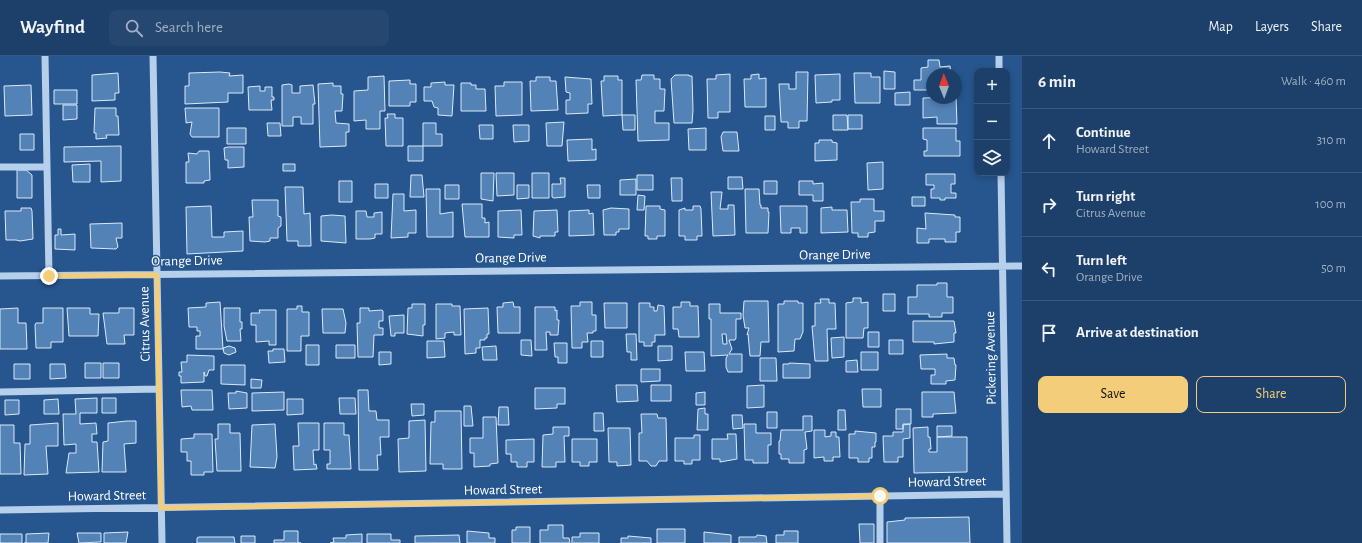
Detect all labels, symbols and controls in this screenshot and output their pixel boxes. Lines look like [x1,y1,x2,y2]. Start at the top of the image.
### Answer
search box [109,10,389,46]
icon: search [123,17,145,39]
text: Wayfind [20,18,85,37]
text: Search here [155,20,223,35]
text: Map [1208,20,1233,34]
text: Layers [1255,20,1289,34]
text: Share [1311,20,1342,34]
north arrow [926,68,962,104]
map controls [974,68,1010,176]
button: + [974,68,1010,104]
text: 6 min [1038,73,1076,90]
text: Walk · 460 m [1281,75,1346,88]
button: − [974,104,1010,140]
text: Continue [1076,125,1131,140]
icon: ahead [1038,130,1060,152]
text: 310 m [1317,134,1346,147]
button: layers [974,140,1010,176]
text: Howard Street [1076,143,1149,156]
text: Turn right [1076,189,1135,204]
icon: right [1038,194,1060,216]
text: 100 m [1315,198,1346,211]
text: Citrus Avenue [1076,207,1146,220]
street label: Orange Drive [799,247,871,263]
street label: Orange Drive [475,250,547,266]
street label: Orange Drive [151,253,223,269]
text: Turn left [1076,253,1127,268]
icon: left [1038,258,1060,280]
text: 50 m [1321,262,1346,275]
route end [40,267,58,285]
text: Orange Drive [1076,271,1142,284]
street label: Citrus Avenue [137,286,153,362]
street label: Pickering Avenue [983,311,999,405]
icon: arrive [1038,322,1060,344]
text: Arrive at destination [1076,325,1199,340]
button: Save [1038,376,1188,413]
button: Share [1196,376,1346,413]
street label: Howard Street [908,474,987,490]
street label: Howard Street [464,482,543,498]
route start [871,487,889,505]
street label: Howard Street [68,488,147,504]

